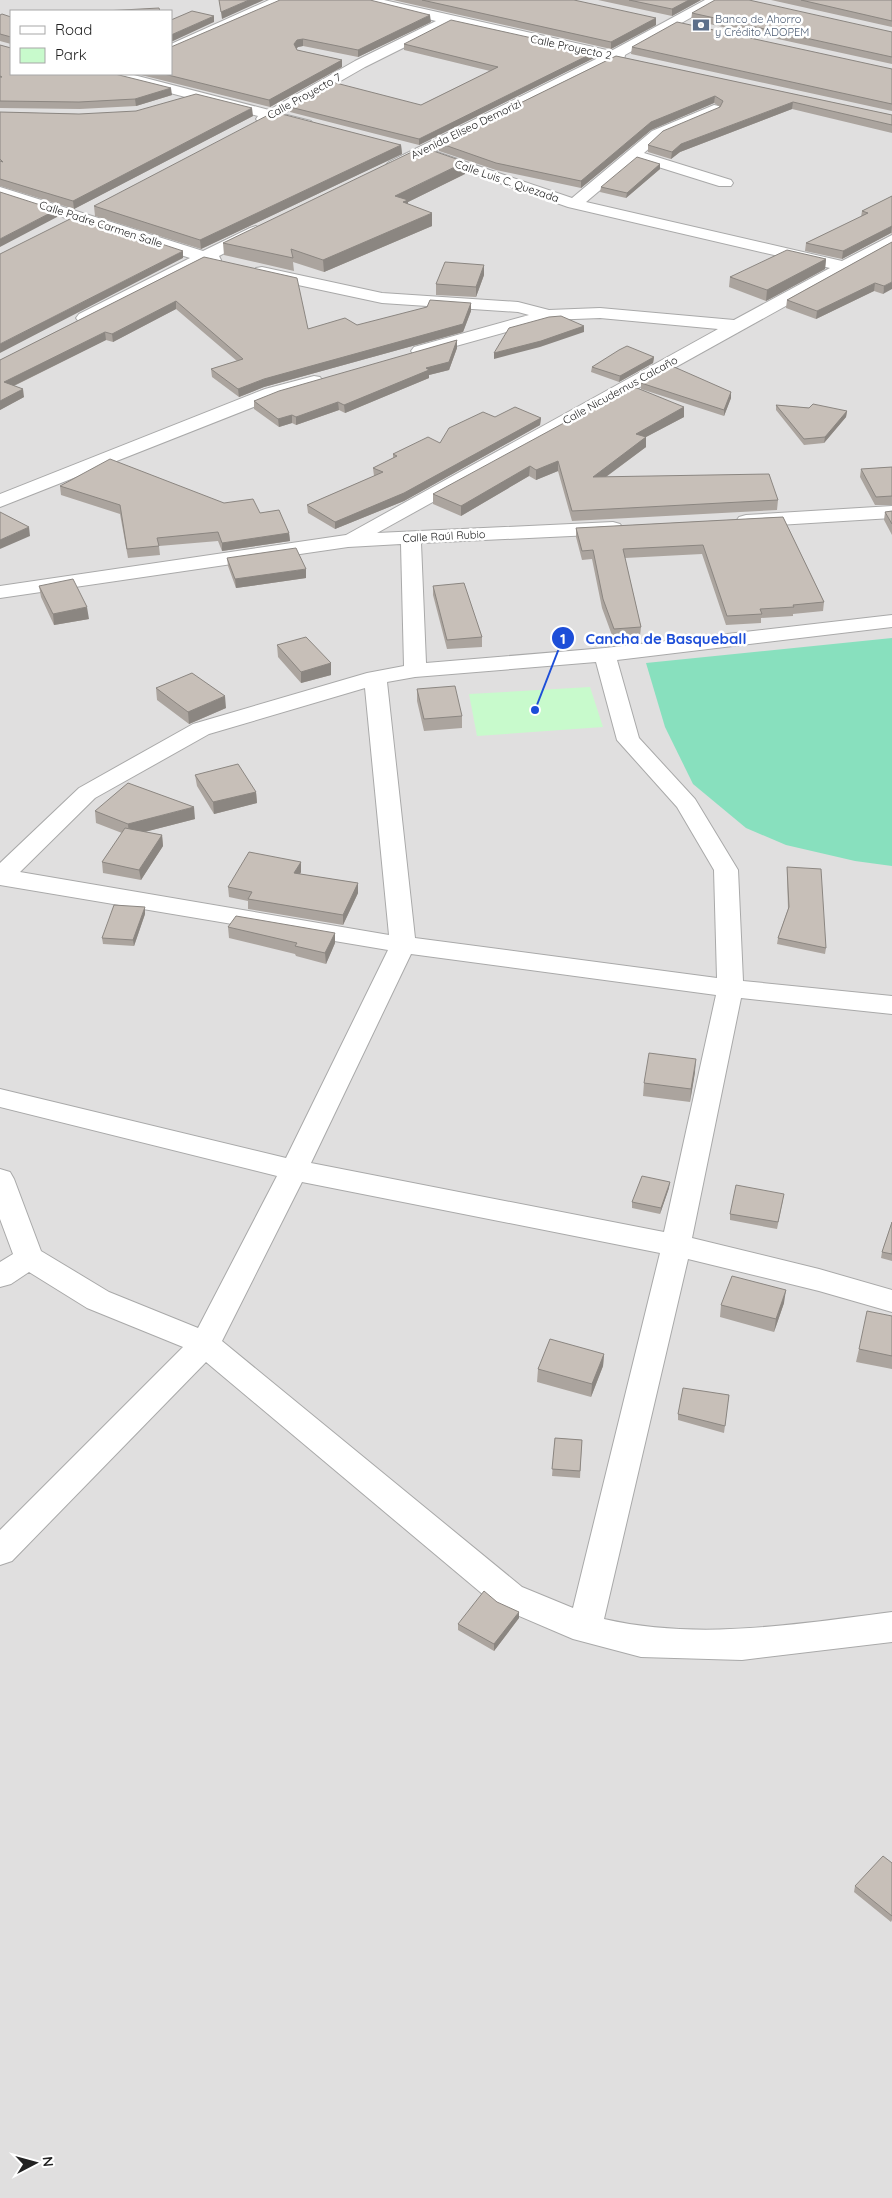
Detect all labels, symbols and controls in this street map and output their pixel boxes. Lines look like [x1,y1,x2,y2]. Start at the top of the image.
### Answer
legend [10,10,172,75]
place label: Banco de Ahorro y Crédito ADOPEM [715,12,809,39]
bank icon: Banco de Ahorro y Crédito ADOPEM [691,15,711,35]
text: Road [55,20,92,39]
street label: Calle Proyecto 2 [529,32,613,62]
text: Park [55,45,87,64]
street label: Calle Proyecto 7 [265,70,344,122]
street label: Avenida Eliseo Demorizi [409,96,523,162]
street label: Calle Luis C. Quezada [453,157,561,205]
street label: Calle Padre Carmen Salle [38,197,164,251]
street label: Calle Nicudemus Calcaño [560,352,680,427]
street label: Calle Raúl Rubio [402,527,486,545]
callout: Cancha de Basqueball [551,623,757,653]
text: 1 [560,629,566,648]
text: Cancha de Basqueball [586,629,746,648]
north arrow [10,2138,60,2188]
text: N [38,2156,57,2168]

